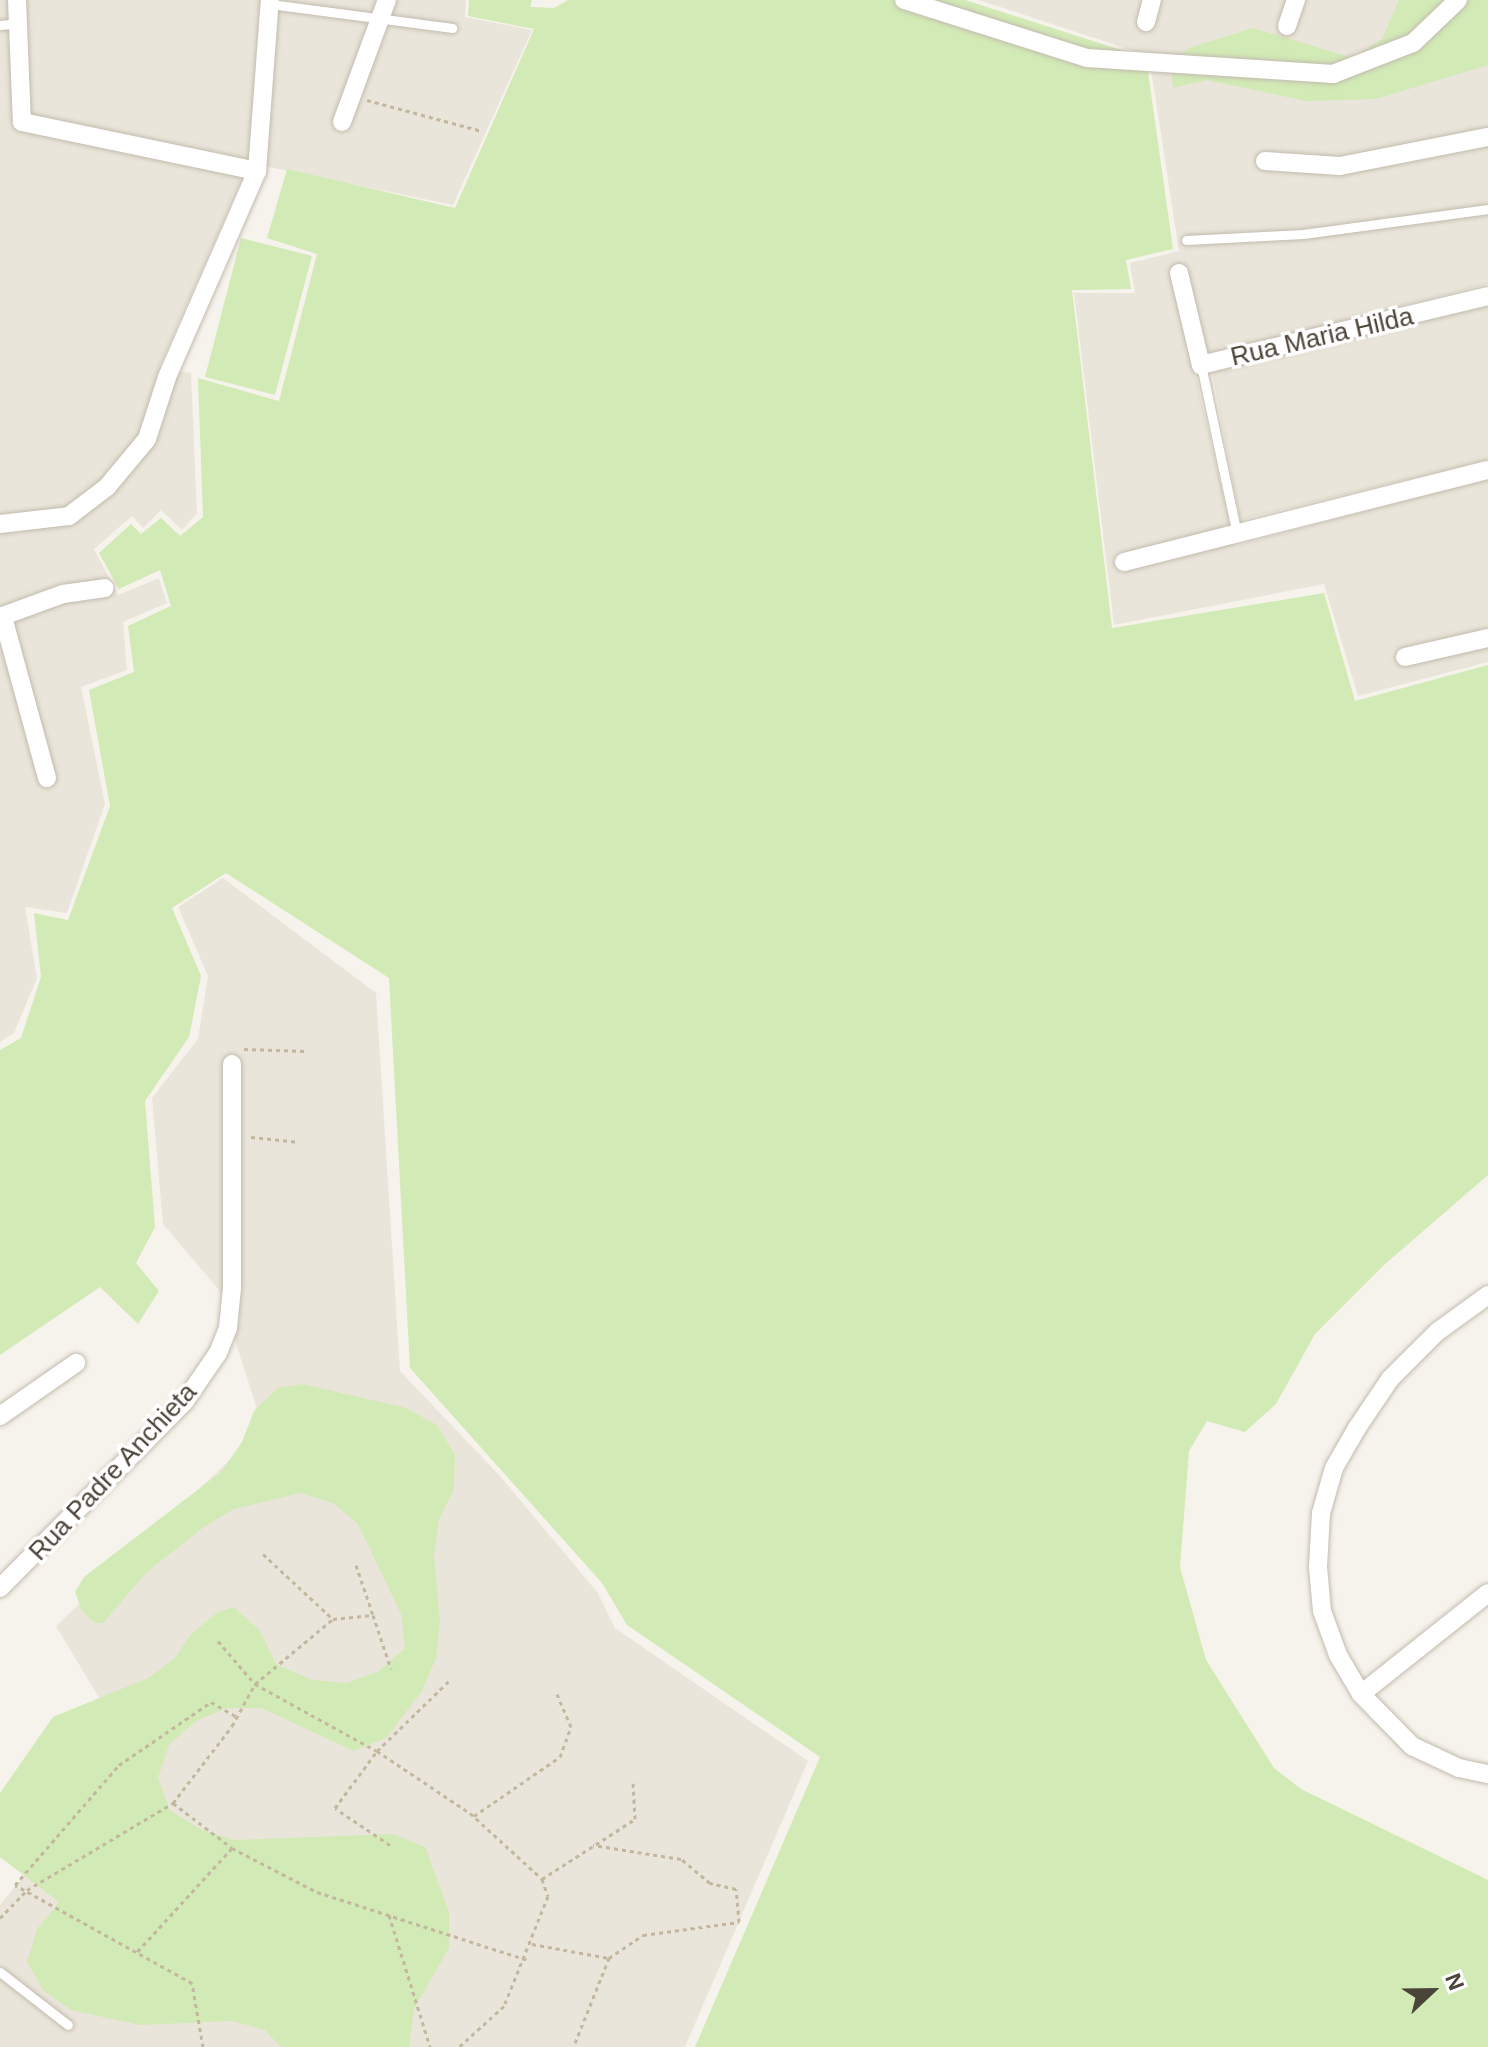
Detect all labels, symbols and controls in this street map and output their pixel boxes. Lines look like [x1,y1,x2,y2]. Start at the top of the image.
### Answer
street label: Rua Maria Hilda [1228,301,1416,373]
street label: Rua Padre Anchieta [22,1376,204,1568]
north arrow [1392,1951,1472,2031]
text: N [1440,1970,1469,1994]

